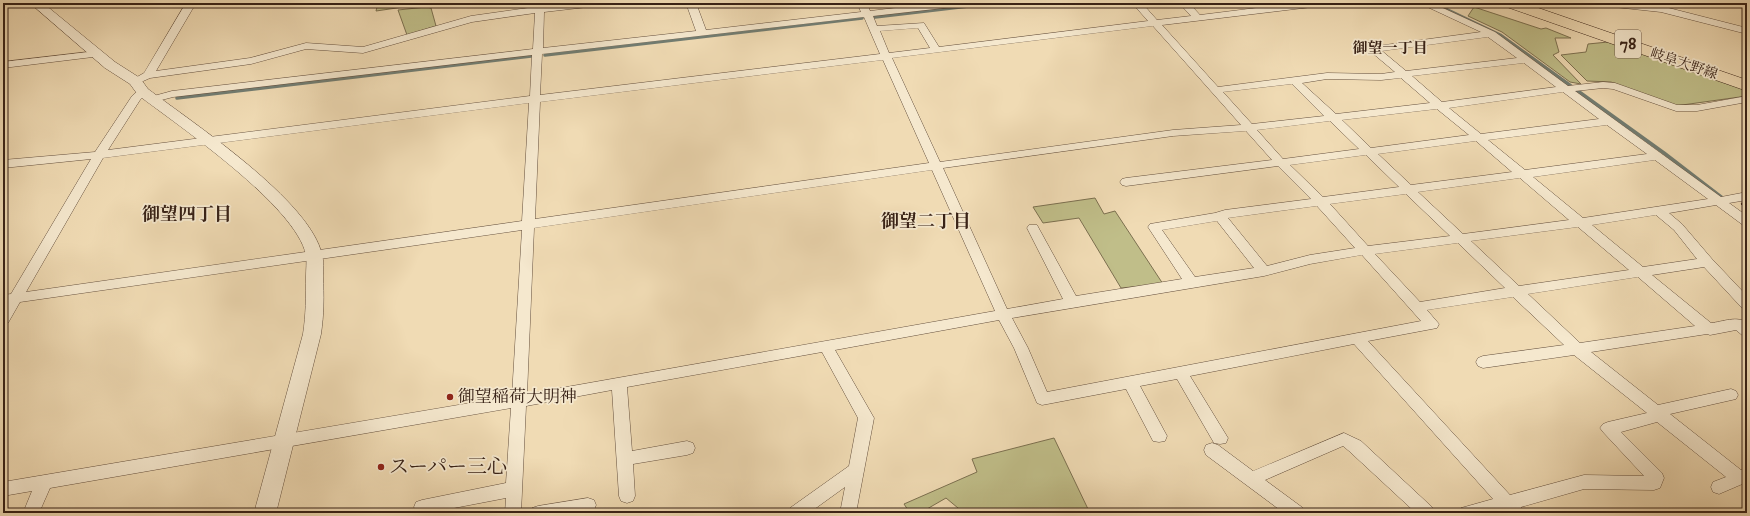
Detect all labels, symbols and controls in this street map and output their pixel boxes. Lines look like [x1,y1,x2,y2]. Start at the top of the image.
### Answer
road number: 78 [1615,30,1641,58]
district label: 御望一丁目 [1352,39,1428,58]
street label: 岐阜大野線 [1648,44,1720,84]
district label: 御望四丁目 [142,204,232,226]
district label: 御望二丁目 [881,211,971,233]
place label: 御望稲荷大明神 [458,386,577,408]
marker: 御望稲荷大明神 [445,392,455,402]
place label: スーパー三心 [389,455,507,480]
marker: スーパー三心 [376,462,386,472]

